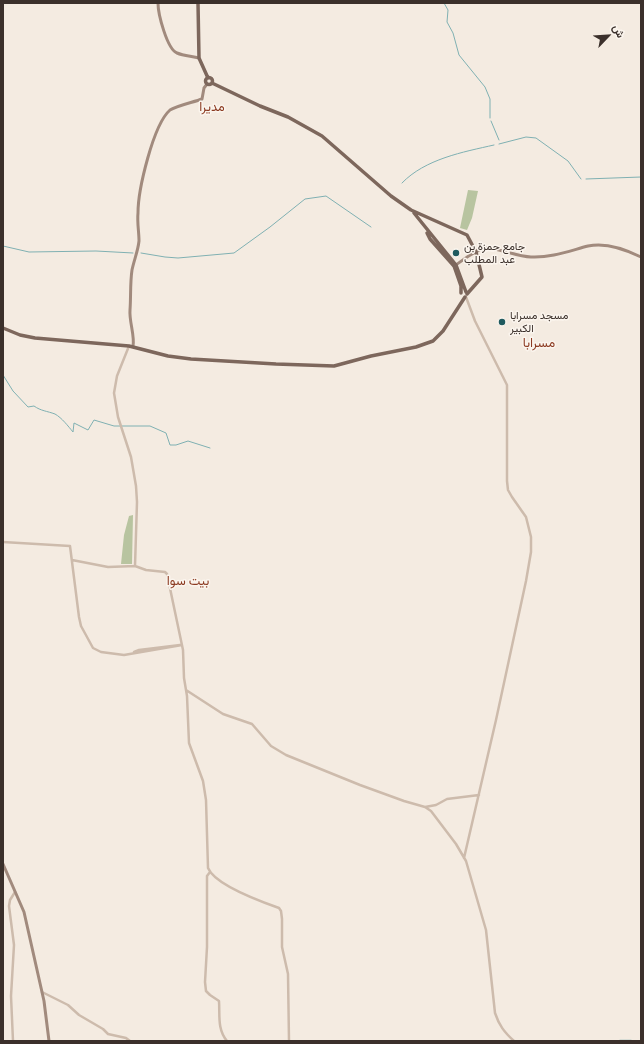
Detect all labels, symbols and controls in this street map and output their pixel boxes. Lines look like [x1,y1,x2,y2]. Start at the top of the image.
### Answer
north arrow [588,16,628,56]
text: ش [610,22,628,40]
district label: مديرا [199,100,225,116]
place label: جامع حمزة بن عبد المطلب [464,240,525,266]
marker: جامع حمزة بن عبد المطلب [451,248,461,258]
place label: مسجد مسرابا الكبير [510,309,568,335]
marker: مسجد مسرابا الكبير [497,317,507,327]
district label: مسرابا [523,336,555,352]
district label: بيت سوا [167,574,209,590]

